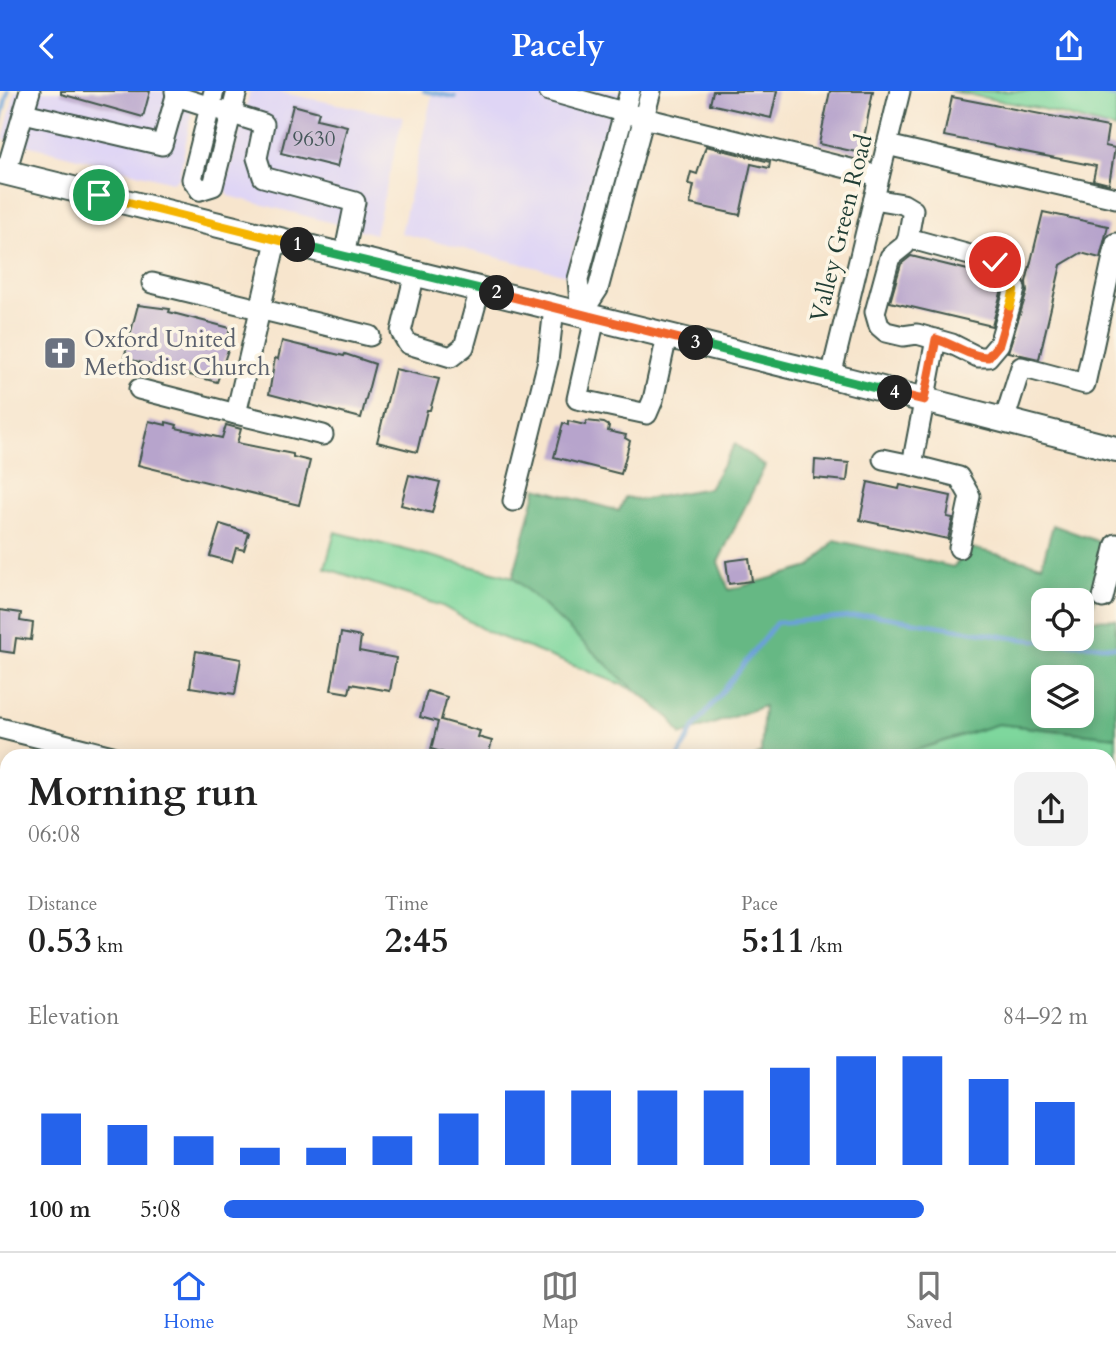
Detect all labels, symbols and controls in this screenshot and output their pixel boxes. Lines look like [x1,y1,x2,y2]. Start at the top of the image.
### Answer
text: Pacely [511,24,605,68]
icon: back [28,27,66,65]
icon: share [1050,27,1088,65]
house number: 9630 [292,125,336,154]
street label: Valley Green Road [802,130,881,326]
pin [69,165,129,225]
icon: arrive [80,176,118,214]
pin: 1 [280,227,316,263]
text: 1 [293,231,302,257]
pin [965,232,1025,292]
icon: check [976,243,1014,281]
pin: 2 [480,275,514,311]
text: 2 [492,279,501,305]
place label: Oxford United Methodist Church [84,323,270,384]
pin: 3 [678,325,714,361]
text: 3 [691,329,700,355]
church icon: Oxford United Methodist Church [41,334,79,372]
pin: 4 [878,375,912,411]
text: 4 [890,379,899,405]
map controls [1031,588,1094,728]
button: locate [1031,588,1094,651]
button: layers [1031,665,1094,728]
text: Morning run [28,767,258,819]
button: share [1014,772,1088,846]
text: 06:08 [28,819,81,850]
text: Distance [28,891,97,917]
text: Time [385,891,429,917]
text: Pace [741,891,778,917]
text: 0.53 [28,917,92,965]
text: 2:45 [385,917,449,965]
text: 5:11 [741,917,805,965]
text: km [92,933,123,959]
text: /km [805,933,843,959]
text: Elevation [28,1001,119,1032]
text: 84–92 m [1003,1001,1088,1032]
text: 100 m [28,1194,91,1225]
text: 5:08 [140,1194,181,1225]
tab: Home [164,1267,214,1335]
tab: Map [541,1267,579,1335]
tab: Saved [906,1267,952,1335]

